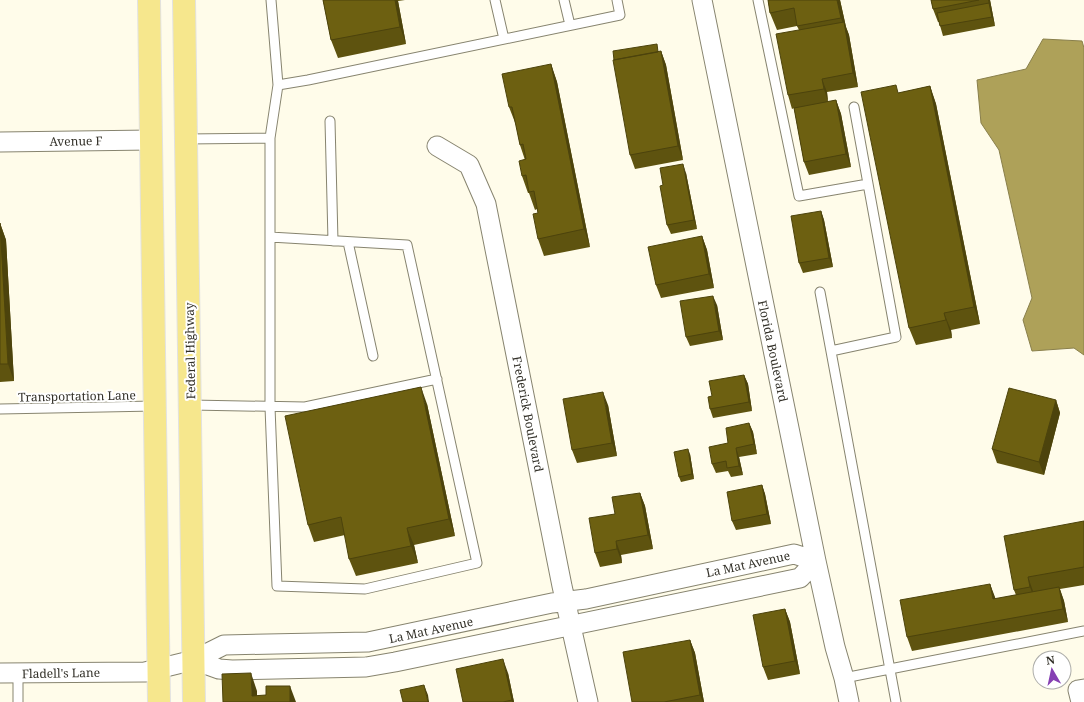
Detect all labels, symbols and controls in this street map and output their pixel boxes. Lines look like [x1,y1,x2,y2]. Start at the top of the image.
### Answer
street label: Avenue F [49,132,103,150]
street label: Florida Boulevard [754,299,792,404]
street label: Federal Highway [181,302,199,400]
street label: Frederick Boulevard [508,355,548,474]
street label: Transportation Lane [18,386,136,406]
street label: La Mat Avenue [704,547,792,581]
street label: La Mat Avenue [387,613,475,647]
north arrow [1032,650,1072,690]
text: N [1045,651,1056,668]
street label: Fladell's Lane [22,664,100,682]

